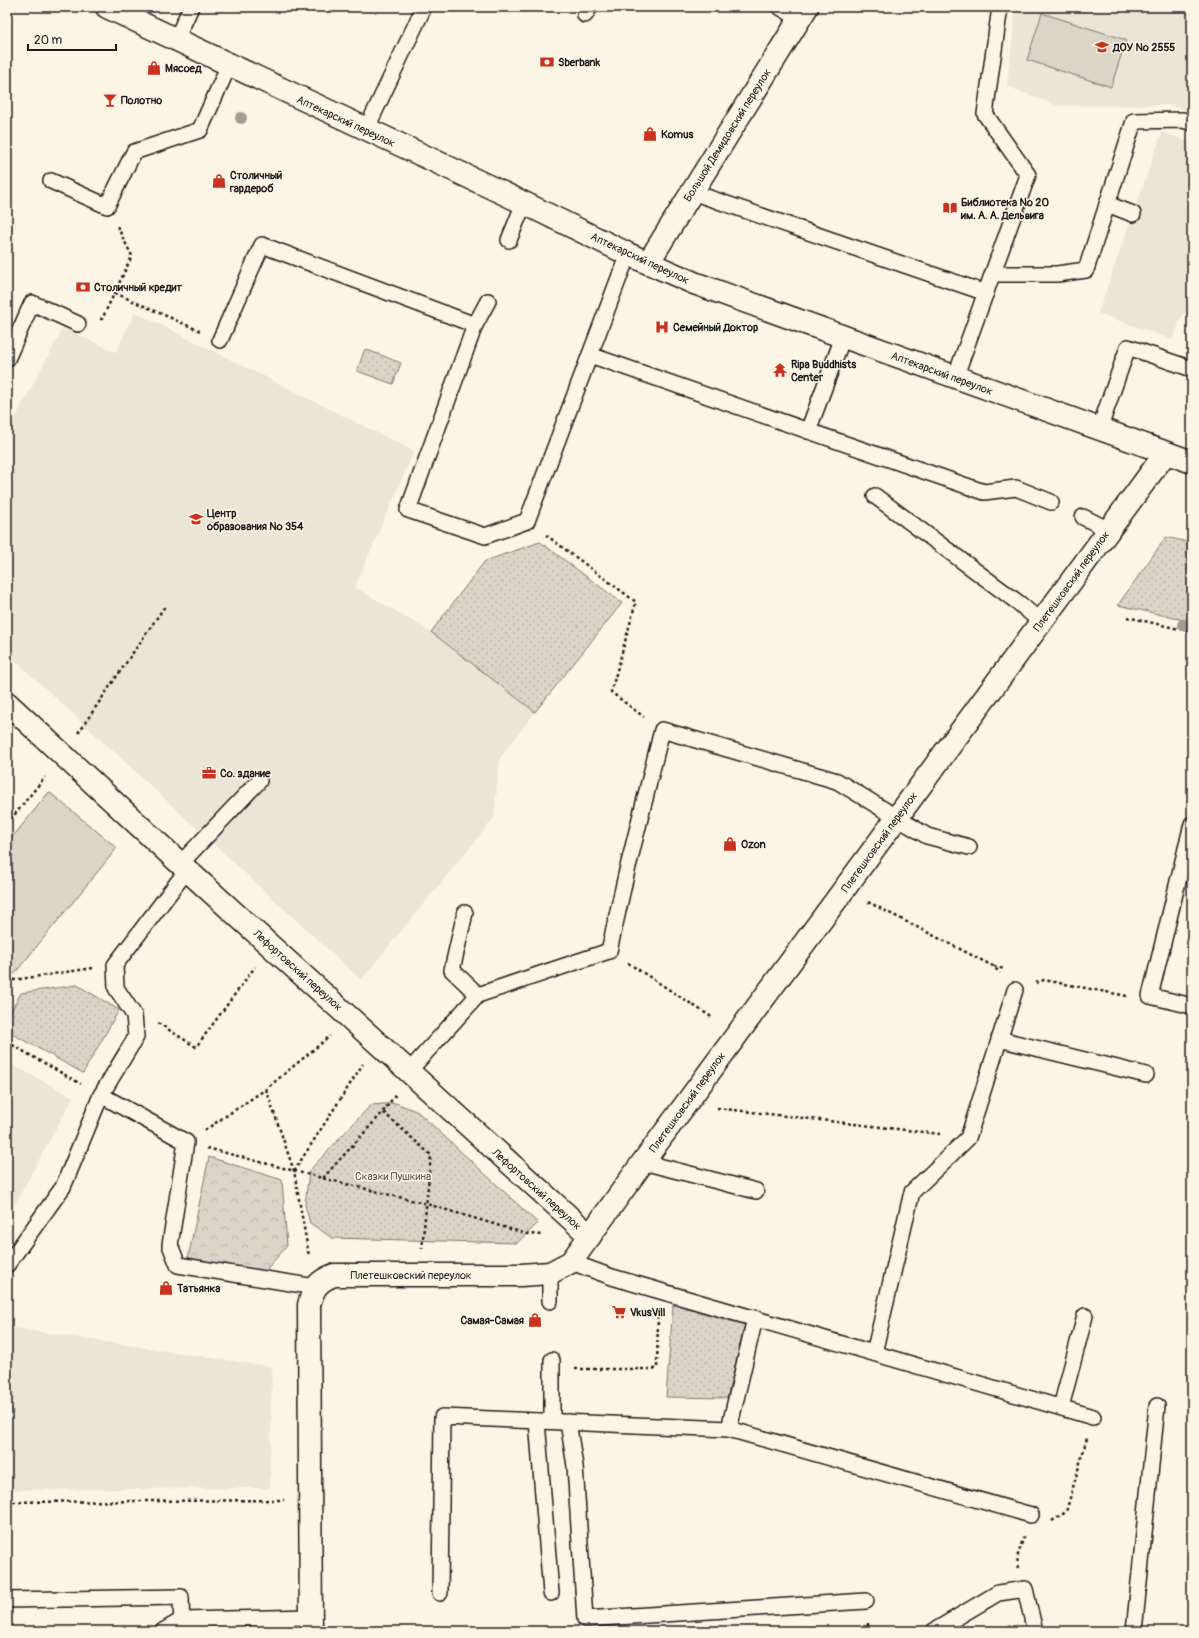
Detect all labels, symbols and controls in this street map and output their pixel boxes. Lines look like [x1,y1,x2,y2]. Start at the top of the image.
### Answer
scale bar [28,26,116,52]
text: 20 m [34,33,63,48]
school or university icon: ДОУ № 2555 [1094,39,1110,55]
place label: ДОУ № 2555 [1112,41,1175,54]
bank icon: Sberbank [539,54,555,70]
place label: Sberbank [558,56,601,69]
shop icon: Мясоед [146,60,162,76]
place label: Мясоед [165,62,202,75]
street label: Большой Демидовский переулок [681,66,774,204]
bar icon: Полотно [102,92,118,108]
street label: Аптекарский переулок [294,93,397,150]
place label: Полотно [121,94,162,107]
shop icon: Komus [642,126,658,142]
place label: Komus [661,128,694,141]
place label: Столичный гардероб [229,169,282,195]
shop icon: Столичный гардероб [211,173,227,189]
place label: Библиотека № 20 им. А. А. Дельвига [960,196,1049,222]
library icon: Библиотека № 20 им. А. А. Дельвига [942,200,958,216]
street label: Аптекарский переулок [588,230,691,287]
bank icon: Столичный кредит [75,279,91,295]
place label: Столичный кредит [94,281,182,294]
hospital icon: Семейный Доктор [654,319,670,335]
place label: Семейный Доктор [673,321,758,334]
street label: Аптекарский переулок [889,349,995,398]
place label: Ripa Buddhists Center [791,358,856,384]
temple icon: Ripa Buddhists Center [772,362,788,378]
place label: Центр образования № 354 [206,507,304,533]
school or university icon: Центр образования № 354 [188,511,204,527]
street label: Плетешковский переулок [1031,528,1112,634]
office icon: Со. здание [201,765,217,781]
place label: Со. здание [220,767,271,780]
street label: Плетешковский переулок [839,789,920,895]
shop icon: Ozon [722,836,738,852]
place label: Ozon [741,838,766,851]
street label: Лефортовский переулок [250,926,345,1014]
street label: Плетешковский переулок [647,1049,728,1155]
street label: Лефортовский переулок [489,1145,584,1233]
park label: Сказки Пушкина [355,1170,431,1183]
street label: Плетешковский переулок [350,1269,472,1282]
shop icon: Татьянка [158,1280,174,1296]
place label: Татьянка [176,1282,220,1295]
supermarket icon: VkusVill [611,1304,627,1320]
place label: VkusVill [630,1306,666,1319]
shop icon: Самая-Самая [527,1312,543,1328]
place label: Самая-Самая [460,1314,524,1327]

